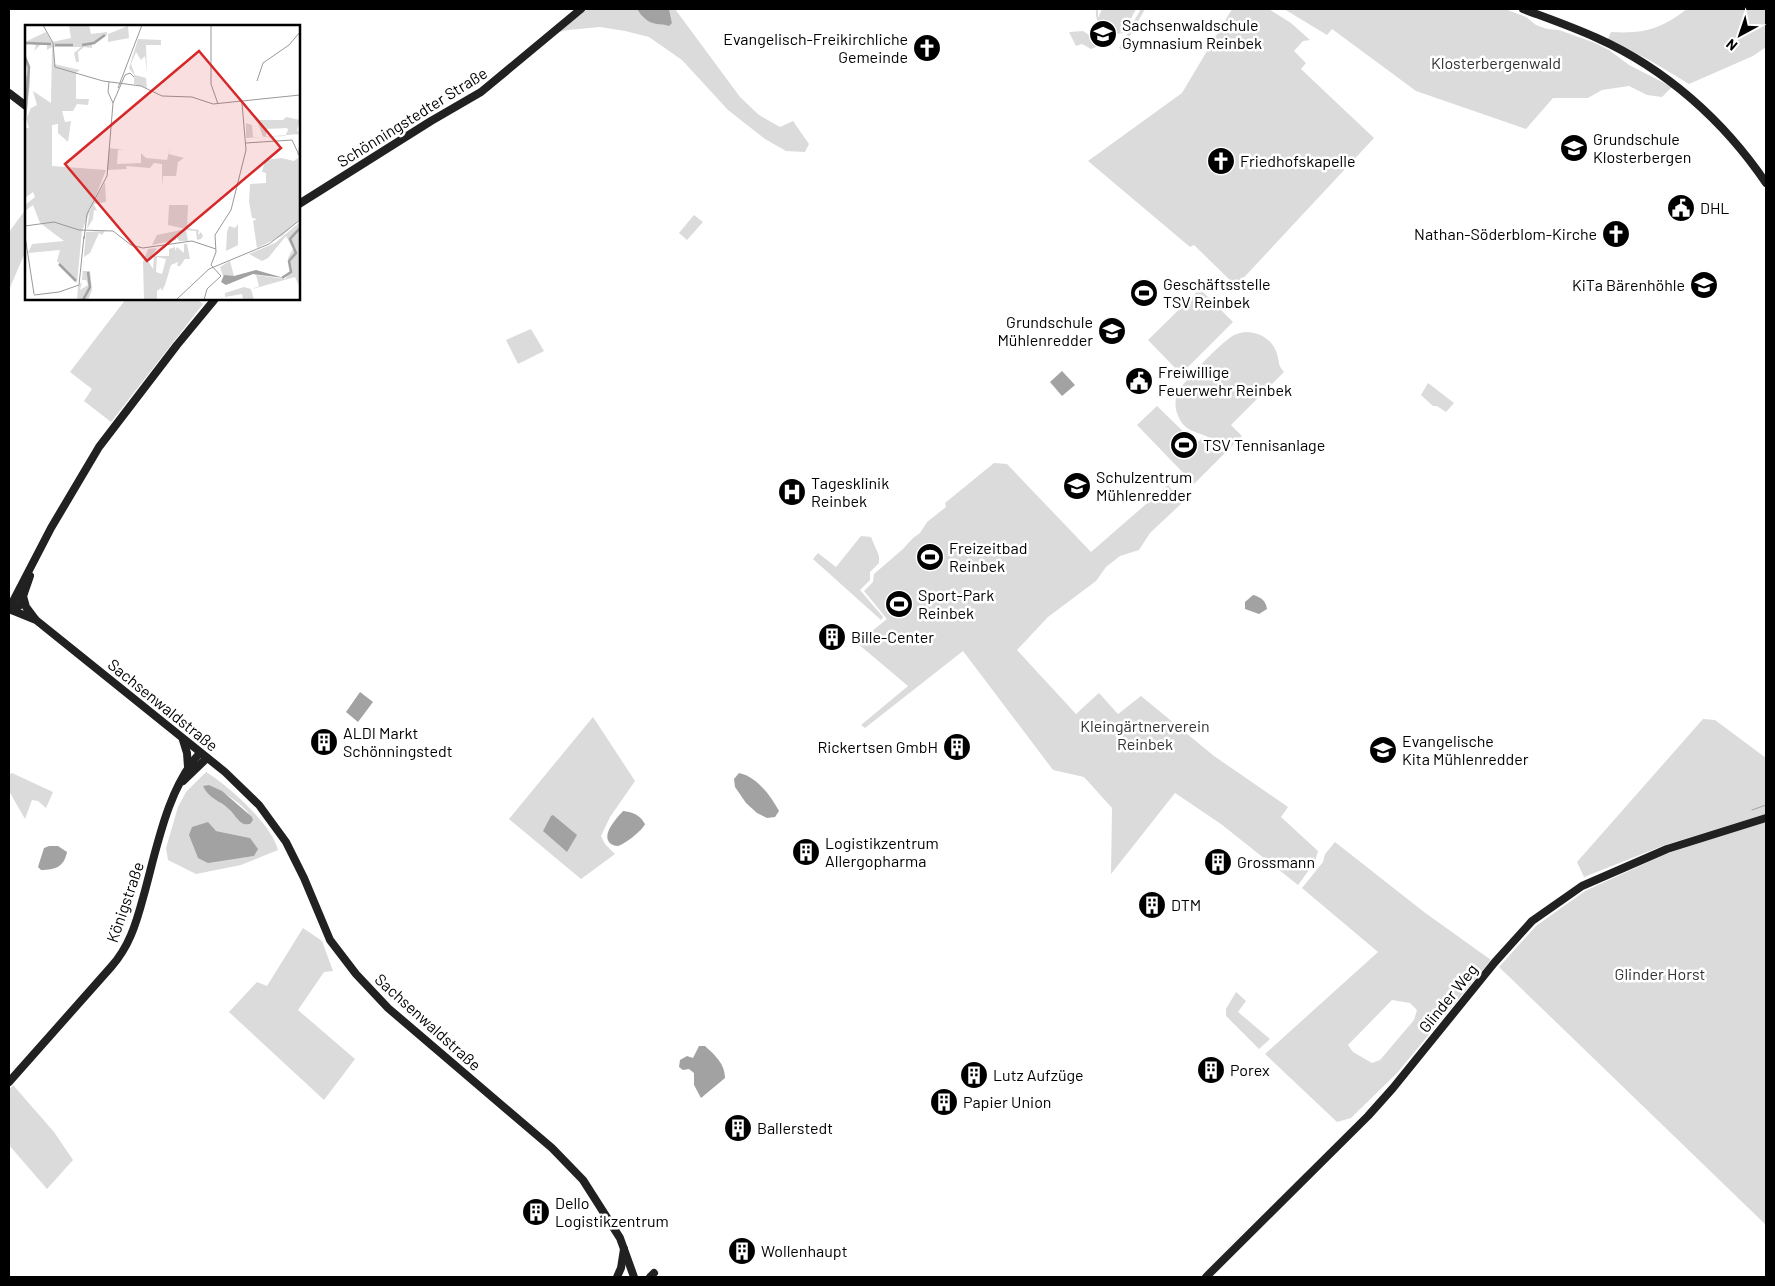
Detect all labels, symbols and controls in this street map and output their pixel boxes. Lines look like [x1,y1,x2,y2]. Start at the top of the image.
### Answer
north arrow [1715,10,1765,60]
place label: Sachsenwaldschule Gymnasium Reinbek [1122,15,1262,52]
school or university icon: Sachsenwaldschule Gymnasium Reinbek [1088,19,1118,49]
inset map [25,25,300,300]
place label: Evangelisch-Freikirchliche Gemeinde [723,29,908,66]
church icon: Evangelisch-Freikirchliche Gemeinde [912,33,942,63]
text: N [1722,36,1740,55]
park label: Klosterbergenwald [1431,53,1561,72]
street label: Schönningstedter Straße [333,63,490,171]
place label: Grundschule Klosterbergen [1593,129,1691,166]
school or university icon: Grundschule Klosterbergen [1559,133,1589,163]
church icon: Friedhofskapelle [1206,146,1236,176]
place label: Friedhofskapelle [1240,151,1356,170]
public building icon: DHL [1666,193,1696,223]
place label: DHL [1700,198,1729,217]
church icon: Nathan-Söderblom-Kirche [1601,219,1631,249]
place label: Nathan-Söderblom-Kirche [1414,224,1597,243]
school or university icon: KiTa Bärenhöhle [1689,270,1719,300]
place label: Geschäftsstelle TSV Reinbek [1163,274,1271,311]
place label: KiTa Bärenhöhle [1572,275,1685,294]
sports icon: Geschäftsstelle TSV Reinbek [1129,278,1159,308]
place label: Grundschule Mühlenredder [997,312,1093,349]
school or university icon: Grundschule Mühlenredder [1097,316,1127,346]
place label: Freiwillige Feuerwehr Reinbek [1158,362,1292,399]
public building icon: Freiwillige Feuerwehr Reinbek [1124,366,1154,396]
sports icon: TSV Tennisanlage [1169,430,1199,460]
place label: TSV Tennisanlage [1203,435,1325,454]
place label: Schulzentrum Mühlenredder [1096,467,1192,504]
school or university icon: Schulzentrum Mühlenredder [1062,471,1092,501]
place label: Tagesklinik Reinbek [811,473,889,510]
hospital icon: Tagesklinik Reinbek [777,477,807,507]
place label: Freizeitbad Reinbek [949,538,1027,575]
sports icon: Freizeitbad Reinbek [915,542,945,572]
place label: Sport-Park Reinbek [918,585,994,622]
sports icon: Sport-Park Reinbek [884,589,914,619]
building icon: Bille-Center [817,622,847,652]
place label: Bille-Center [851,627,934,646]
street label: Sachsenwaldstraße [104,654,222,755]
park label: Kleingärtnerverein Reinbek [1080,716,1210,753]
place label: ALDI Markt Schönningstedt [343,723,453,760]
building icon: ALDI Markt Schönningstedt [309,727,339,757]
place label: Evangelische Kita Mühlenredder [1402,731,1529,768]
building icon: Rickertsen GmbH [942,732,972,762]
school or university icon: Evangelische Kita Mühlenredder [1368,735,1398,765]
place label: Rickertsen GmbH [817,737,938,756]
place label: Logistikzentrum Allergopharma [825,833,939,870]
building icon: Logistikzentrum Allergopharma [791,837,821,867]
building icon: Grossmann [1203,847,1233,877]
place label: Grossmann [1237,852,1315,871]
street label: Königstraße [102,859,147,945]
building icon: DTM [1137,890,1167,920]
place label: DTM [1171,895,1201,914]
street label: Glinder Weg [1414,960,1481,1036]
park label: Glinder Horst [1615,964,1705,983]
street label: Sachsenwaldstraße [371,969,485,1074]
building icon: Porex [1196,1055,1226,1085]
building icon: Lutz Aufzüge [959,1060,989,1090]
place label: Porex [1230,1060,1270,1079]
place label: Lutz Aufzüge [993,1065,1084,1084]
building icon: Papier Union [929,1087,959,1117]
place label: Papier Union [963,1092,1051,1111]
building icon: Ballerstedt [723,1113,753,1143]
place label: Ballerstedt [757,1118,833,1137]
place label: Dello Logistikzentrum [555,1193,669,1230]
building icon: Dello Logistikzentrum [521,1197,551,1227]
building icon: Wollenhaupt [727,1236,757,1266]
place label: Wollenhaupt [761,1241,848,1260]

